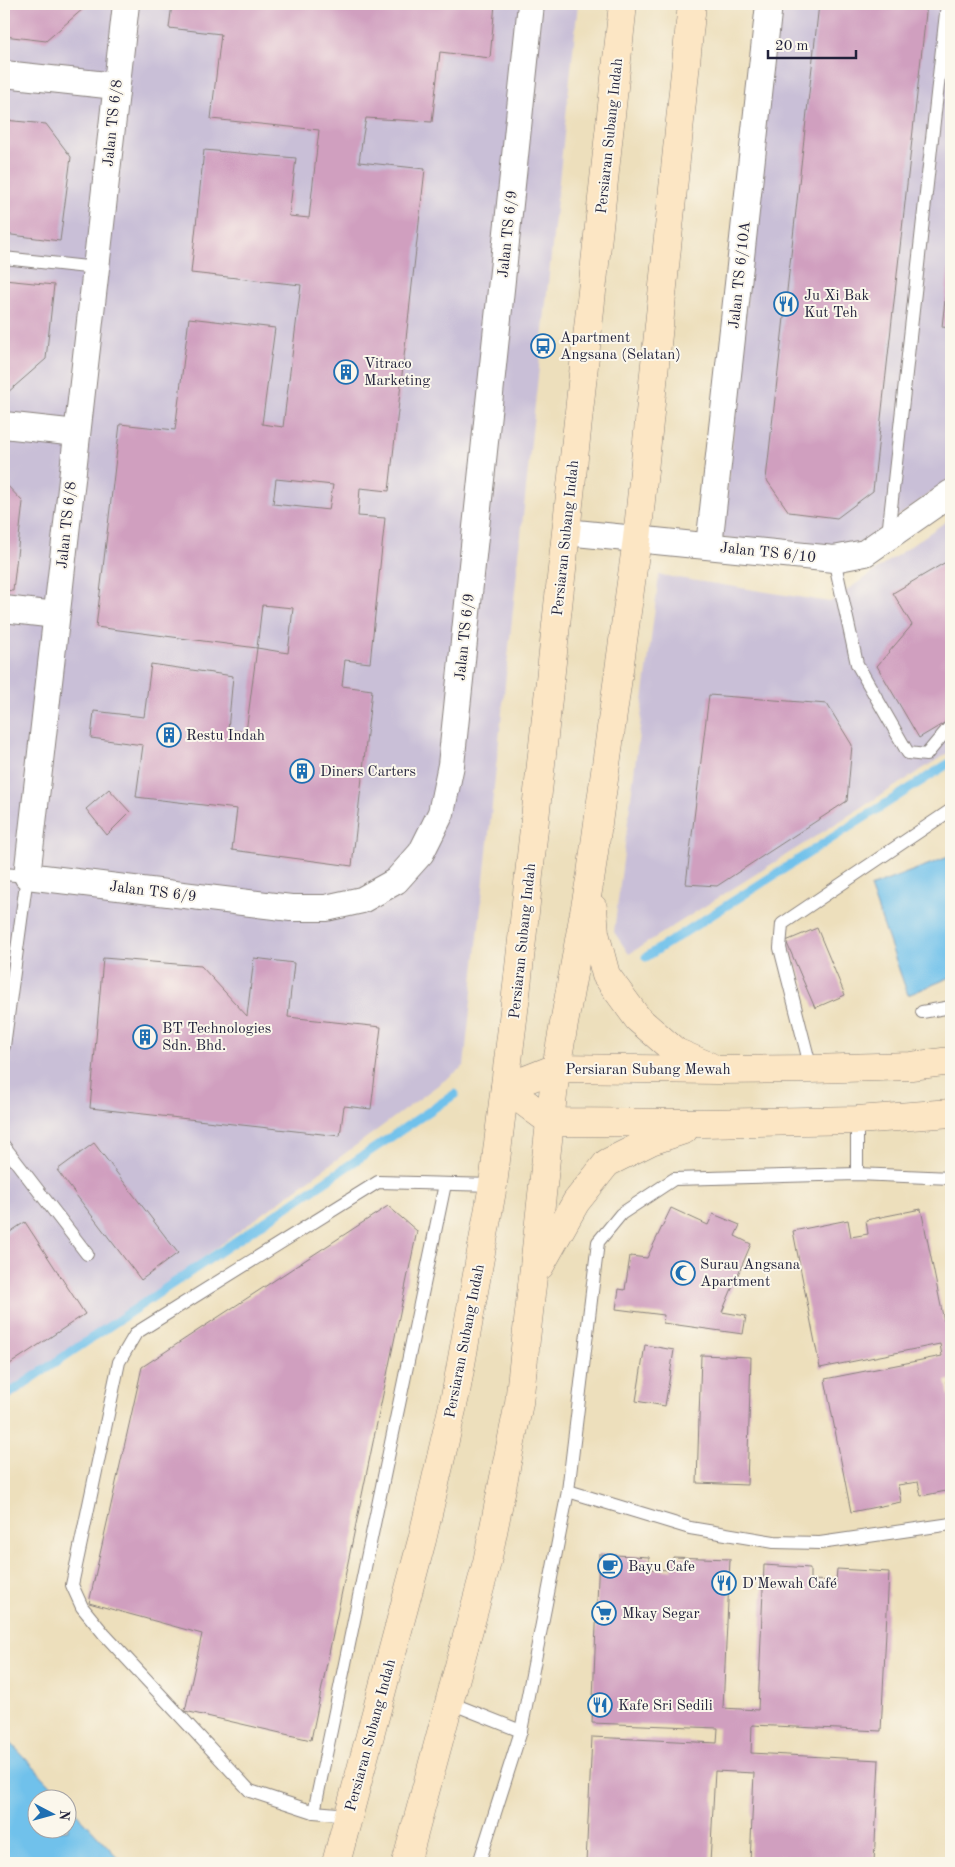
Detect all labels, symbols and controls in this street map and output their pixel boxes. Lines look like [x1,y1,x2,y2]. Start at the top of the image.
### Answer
scale bar [768,28,855,60]
text: 20 m [775,39,809,54]
street label: Persiaran Subang Indah [595,58,626,215]
street label: Jalan TS 6/8 [101,79,126,168]
street label: Jalan TS 6/9 [496,190,521,279]
street label: Jalan TS 6/10A [727,220,754,330]
place label: Ju Xi Bak Kut Teh [804,289,870,321]
restaurant icon: Ju Xi Bak Kut Teh [773,291,799,317]
place label: Apartment Angsana (Selatan) [560,331,681,363]
bus stop icon: Apartment Angsana (Selatan) [530,333,556,359]
place label: Vitraco Marketing [364,357,430,389]
building icon: Vitraco Marketing [333,359,359,385]
street label: Persiaran Subang Indah [551,460,582,617]
street label: Jalan TS 6/8 [55,481,80,570]
street label: Jalan TS 6/10 [719,541,817,566]
street label: Jalan TS 6/9 [453,593,478,682]
building icon: Restu Indah [156,722,182,748]
place label: Restu Indah [186,729,265,744]
building icon: Diners Carters [289,758,315,784]
place label: Diners Carters [320,765,416,780]
street label: Persiaran Subang Indah [508,863,539,1020]
street label: Jalan TS 6/9 [108,880,197,905]
place label: BT Technologies Sdn. Bhd. [162,1022,271,1054]
building icon: BT Technologies Sdn. Bhd. [132,1024,158,1050]
street label: Persiaran Subang Mewah [565,1063,731,1078]
place label: Surau Angsana Apartment [700,1258,801,1290]
mosque icon: Surau Angsana Apartment [670,1260,696,1286]
street label: Persiaran Subang Indah [443,1263,488,1420]
cafe icon: Bayu Cafe [597,1553,623,1579]
place label: Bayu Cafe [628,1560,695,1575]
restaurant icon: D'Mewah Café [711,1570,737,1596]
place label: D'Mewah Café [742,1577,837,1592]
supermarket icon: Mkay Segar [591,1600,617,1626]
place label: Mkay Segar [622,1607,700,1622]
street label: Persiaran Subang Indah [344,1658,399,1813]
restaurant icon: Kafe Sri Sedili [587,1692,613,1718]
place label: Kafe Sri Sedili [618,1699,713,1714]
north arrow [28,1790,78,1840]
text: N [56,1809,71,1822]

